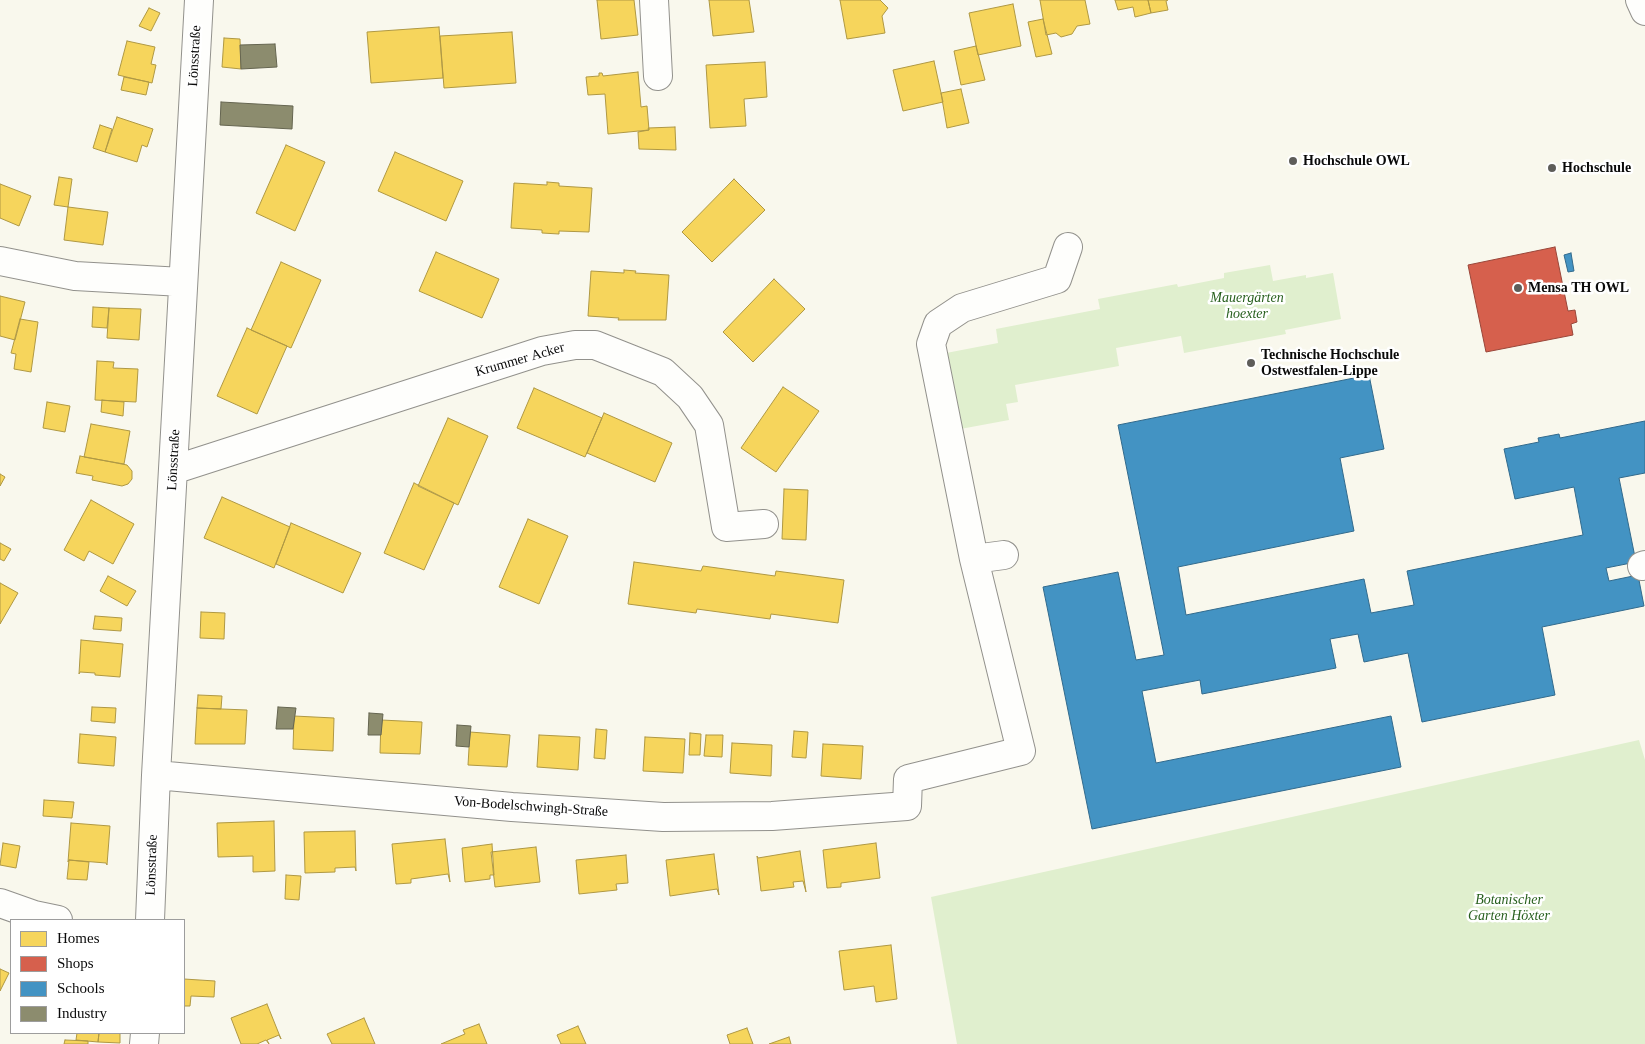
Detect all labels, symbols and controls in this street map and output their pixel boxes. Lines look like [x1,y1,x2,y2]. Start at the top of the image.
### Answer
street label: Lönsstraße [185,25,205,87]
place label: Hochschule OWL [1303,153,1410,169]
marker: Hochschule OWL [1287,155,1299,167]
place label: Hochschule [1562,160,1631,176]
marker: Hochschule [1546,162,1558,174]
place label: Mensa TH OWL [1528,280,1629,296]
marker: Mensa TH OWL [1512,282,1524,294]
park label: Mauergärten hoexter [1210,290,1284,322]
street label: Krummer Acker [473,339,567,381]
place label: Technische Hochschule Ostwestfalen-Lippe [1261,347,1399,380]
marker: Technische Hochschule Ostwestfalen-Lippe [1245,357,1257,369]
street label: Lönsstraße [164,429,184,491]
street label: Von-Bodelschwingh-Straße [453,793,609,821]
street label: Lönsstraße [143,834,161,896]
park label: Botanischer Garten Höxter [1468,892,1550,924]
legend [10,919,185,1034]
text: Homes [57,930,100,946]
text: Shops [57,955,94,971]
text: Schools [57,980,105,996]
text: Industry [57,1005,107,1021]

